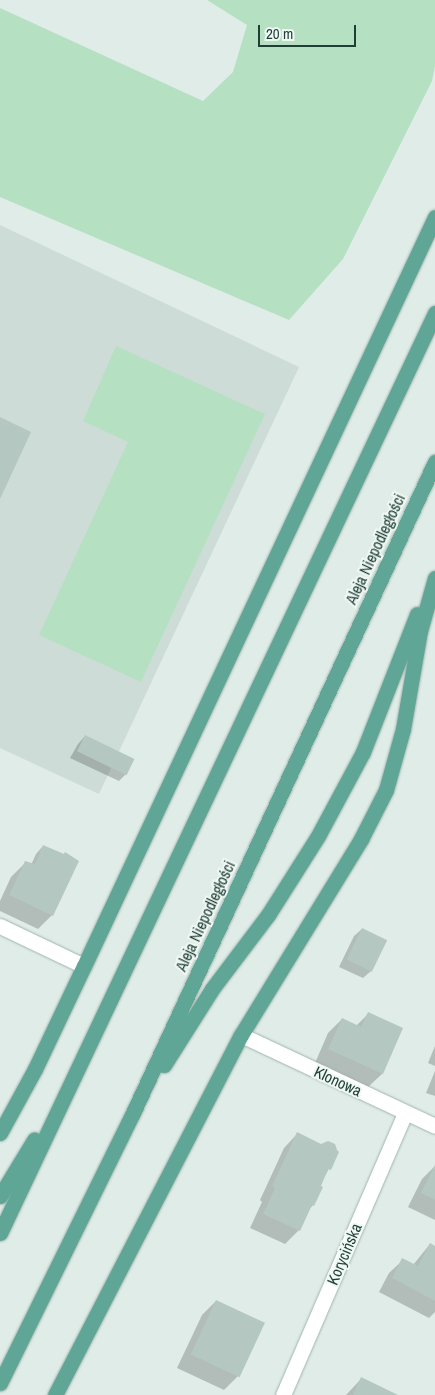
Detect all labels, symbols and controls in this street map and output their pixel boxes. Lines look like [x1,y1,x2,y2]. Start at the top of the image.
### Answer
scale bar [260,15,358,47]
text: 20 m [266,23,293,44]
street label: Aleja Niepodległości [341,491,409,607]
street label: Aleja Niepodległości [171,858,239,974]
street label: Klonowa [311,1062,365,1100]
street label: Korycińska [322,1220,366,1288]

